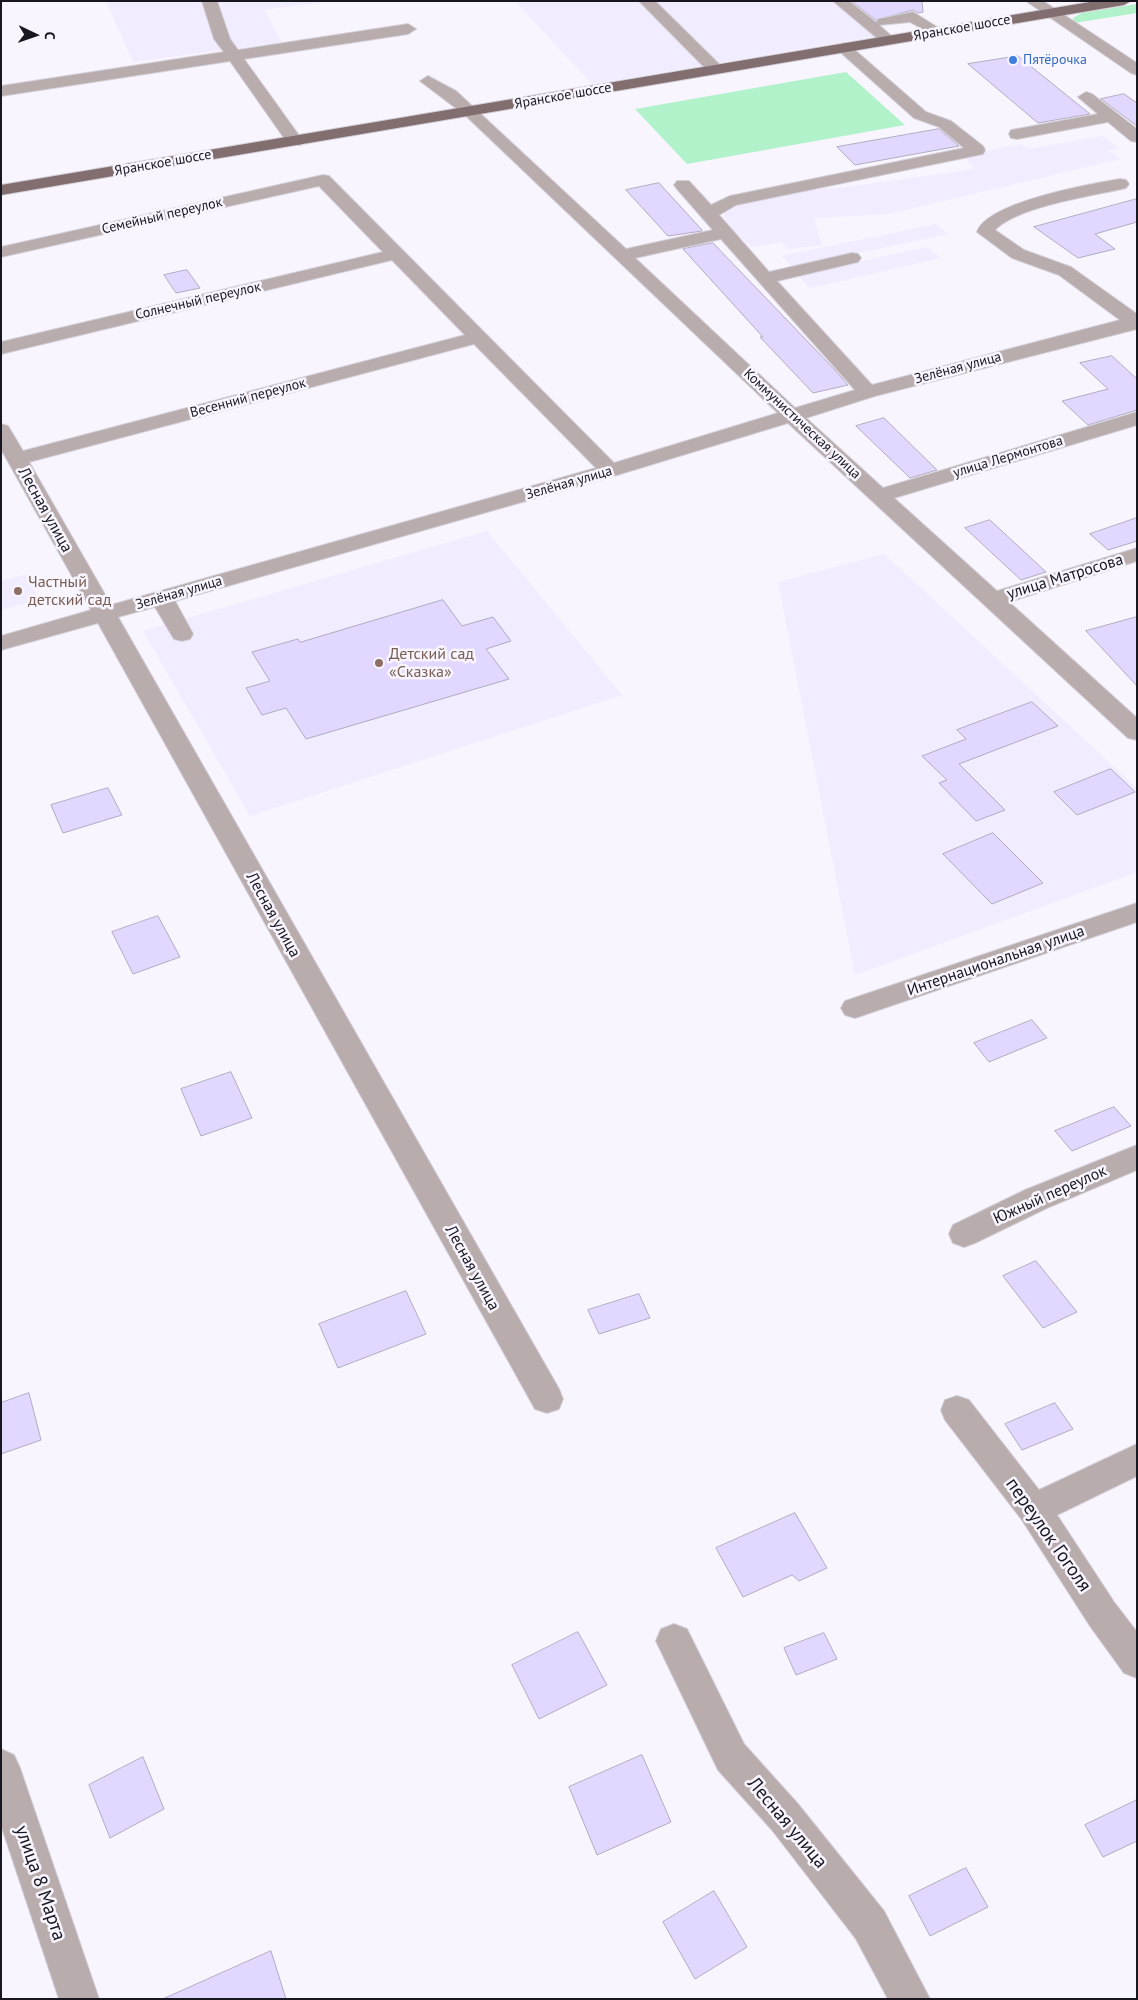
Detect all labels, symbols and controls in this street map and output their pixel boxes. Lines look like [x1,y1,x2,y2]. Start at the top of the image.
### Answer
north arrow [10,10,60,60]
street label: Яранское шоссе [912,11,1012,45]
text: С [41,31,59,40]
place label: Пятёрочка [1023,52,1087,68]
marker: Пятёрочка [1007,54,1019,66]
street label: Яранское шоссе [513,79,613,113]
street label: Яранское шоссе [113,146,213,180]
street label: Семейный переулок [100,194,224,238]
street label: Солнечный переулок [134,278,262,324]
street label: Зелёная улица [913,348,1003,388]
street label: Коммунистическая улица [740,365,864,483]
street label: Весенний переулок [188,374,308,422]
street label: улица Лермонтова [951,432,1065,482]
street label: Зелёная улица [524,463,614,503]
street label: Лесная улица [14,464,76,556]
street label: улица Матросова [1005,550,1125,604]
place label: Частный детский сад [28,572,111,610]
street label: Зелёная улица [134,573,224,613]
marker: Частный детский сад [12,585,24,597]
place label: Детский сад «Сказка» [389,644,474,682]
marker: Детский сад «Сказка» [373,657,385,669]
street label: Лесная улица [242,869,304,961]
street label: Интернациональная улица [905,922,1087,1000]
street label: Южный переулок [990,1161,1110,1229]
street label: Лесная улица [441,1222,503,1314]
street label: переулок Гоголя [1000,1474,1096,1596]
street label: Лесная улица [742,1773,832,1873]
street label: улица 8 Марта [10,1822,70,1944]

